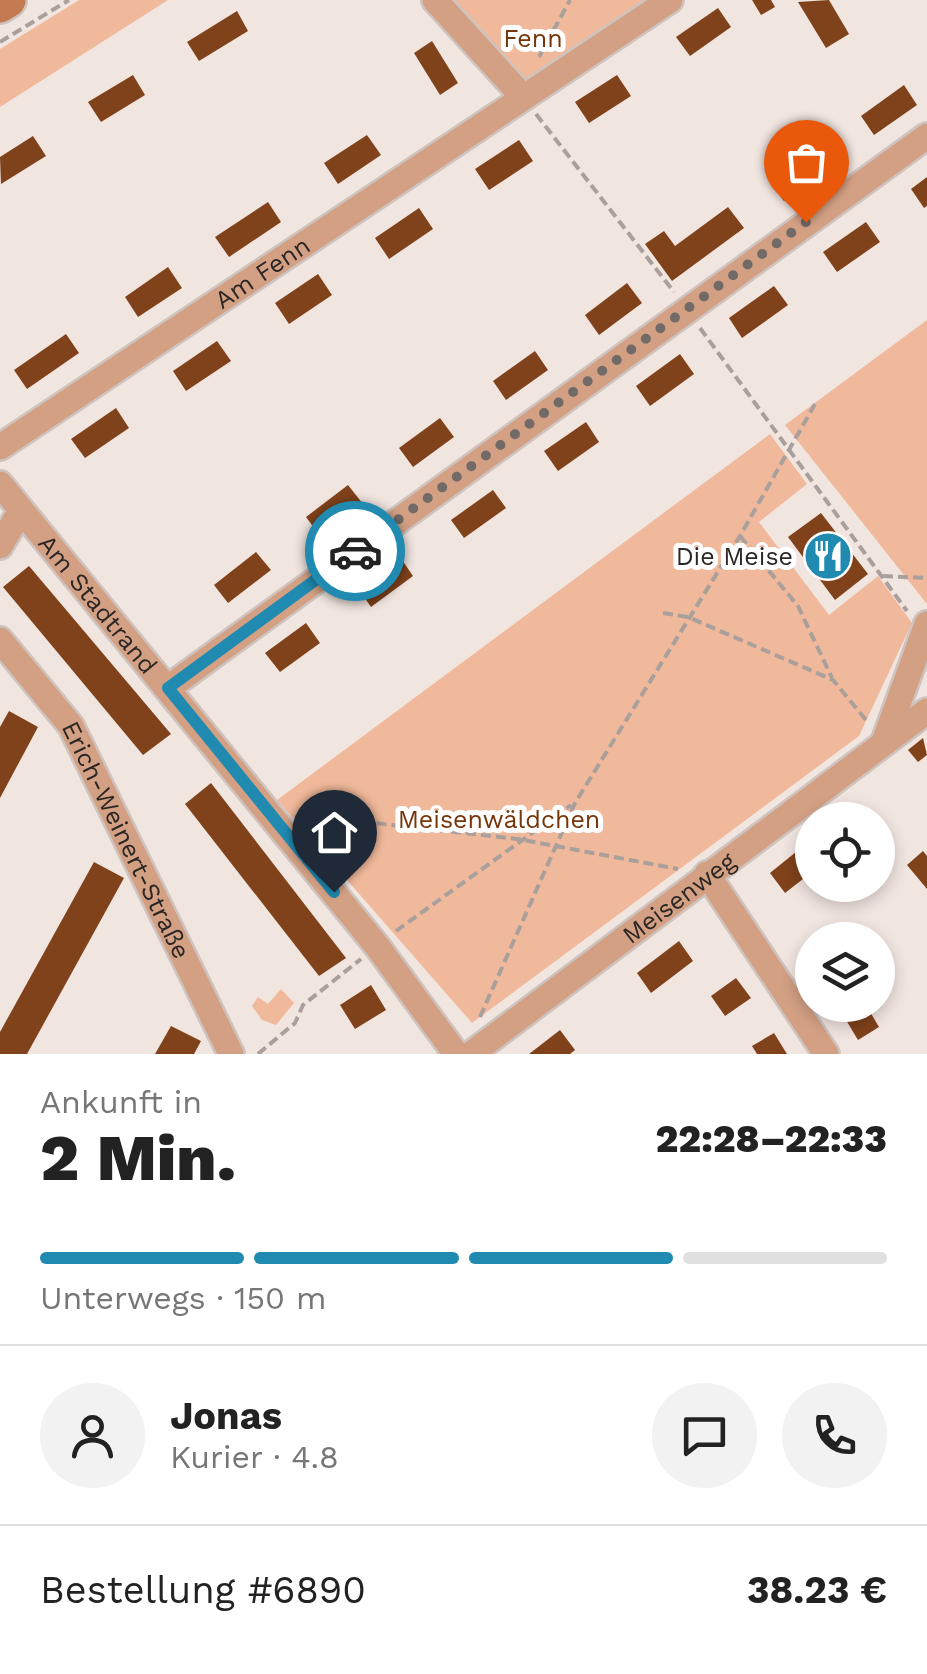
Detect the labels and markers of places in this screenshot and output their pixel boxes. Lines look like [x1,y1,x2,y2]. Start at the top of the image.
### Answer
pin [764,120,849,223]
restaurant icon: Die Meise [802,530,854,582]
place label: Die Meise [676,542,793,571]
pin [292,790,377,893]

